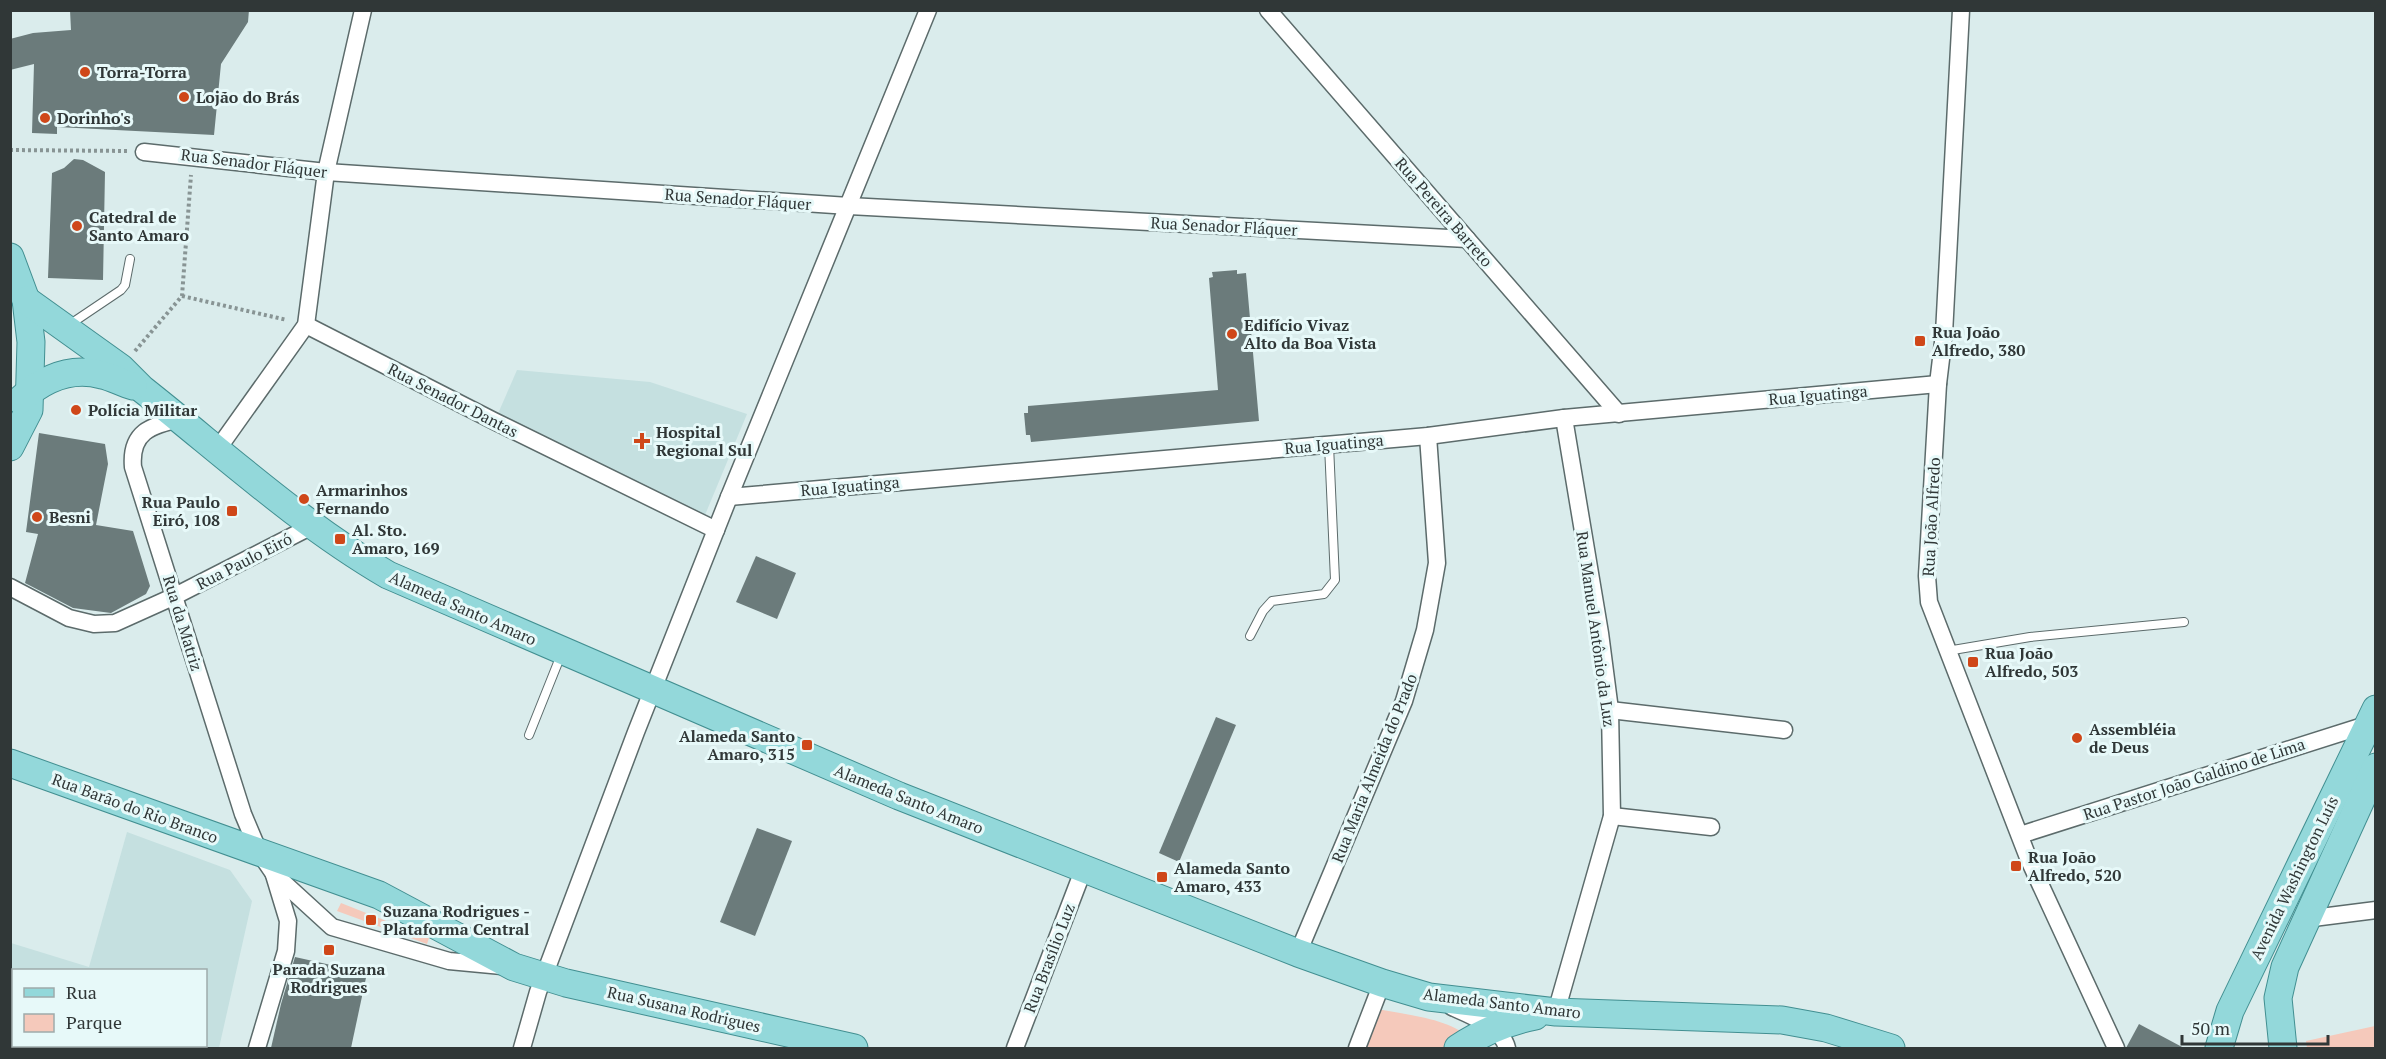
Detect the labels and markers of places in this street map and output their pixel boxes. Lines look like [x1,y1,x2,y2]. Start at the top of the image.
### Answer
place label: Torra-Torra [97,61,187,83]
marker: Torra-Torra [78,65,92,79]
place label: Lojão do Brás [196,86,300,108]
marker: Lojão do Brás [177,90,191,104]
place label: Dorinho's [57,107,131,129]
marker: Dorinho's [38,111,52,125]
place label: Catedral de Santo Amaro [89,206,189,246]
marker: Catedral de Santo Amaro [70,219,84,233]
place label: Edifício Vivaz Alto da Boa Vista [1244,314,1377,354]
place label: Rua João Alfredo, 380 [1932,321,2025,361]
marker: Edifício Vivaz Alto da Boa Vista [1225,327,1239,341]
marker: Rua João Alfredo, 380 [1913,334,1927,348]
place label: Polícia Militar [88,399,197,421]
marker: Polícia Militar [69,403,83,417]
place label: Hospital Regional Sul [656,421,752,461]
marker: Hospital Regional Sul [633,432,651,450]
place label: Armarinhos Fernando [316,479,408,519]
place label: Rua Paulo Eiró, 108 [142,491,220,531]
marker: Armarinhos Fernando [297,492,311,506]
marker: Rua Paulo Eiró, 108 [225,504,239,518]
place label: Besni [49,506,91,528]
marker: Besni [30,510,44,524]
place label: Al. Sto. Amaro, 169 [352,519,440,559]
marker: Al. Sto. Amaro, 169 [333,532,347,546]
place label: Rua João Alfredo, 503 [1985,642,2078,682]
marker: Rua João Alfredo, 503 [1966,655,1980,669]
place label: Assembléia de Deus [2089,718,2176,758]
place label: Alameda Santo Amaro, 315 [679,725,795,765]
marker: Assembléia de Deus [2070,731,2084,745]
marker: Alameda Santo Amaro, 315 [800,738,814,752]
place label: Rua João Alfredo, 520 [2028,846,2121,886]
place label: Alameda Santo Amaro, 433 [1174,857,1291,897]
marker: Rua João Alfredo, 520 [2009,859,2023,873]
marker: Alameda Santo Amaro, 433 [1155,870,1169,884]
place label: Suzana Rodrigues - Plataforma Central [383,900,530,940]
marker: Suzana Rodrigues - Plataforma Central [364,913,378,927]
marker: Parada Suzana Rodrigues [322,943,336,957]
place label: Parada Suzana Rodrigues [273,958,386,998]

